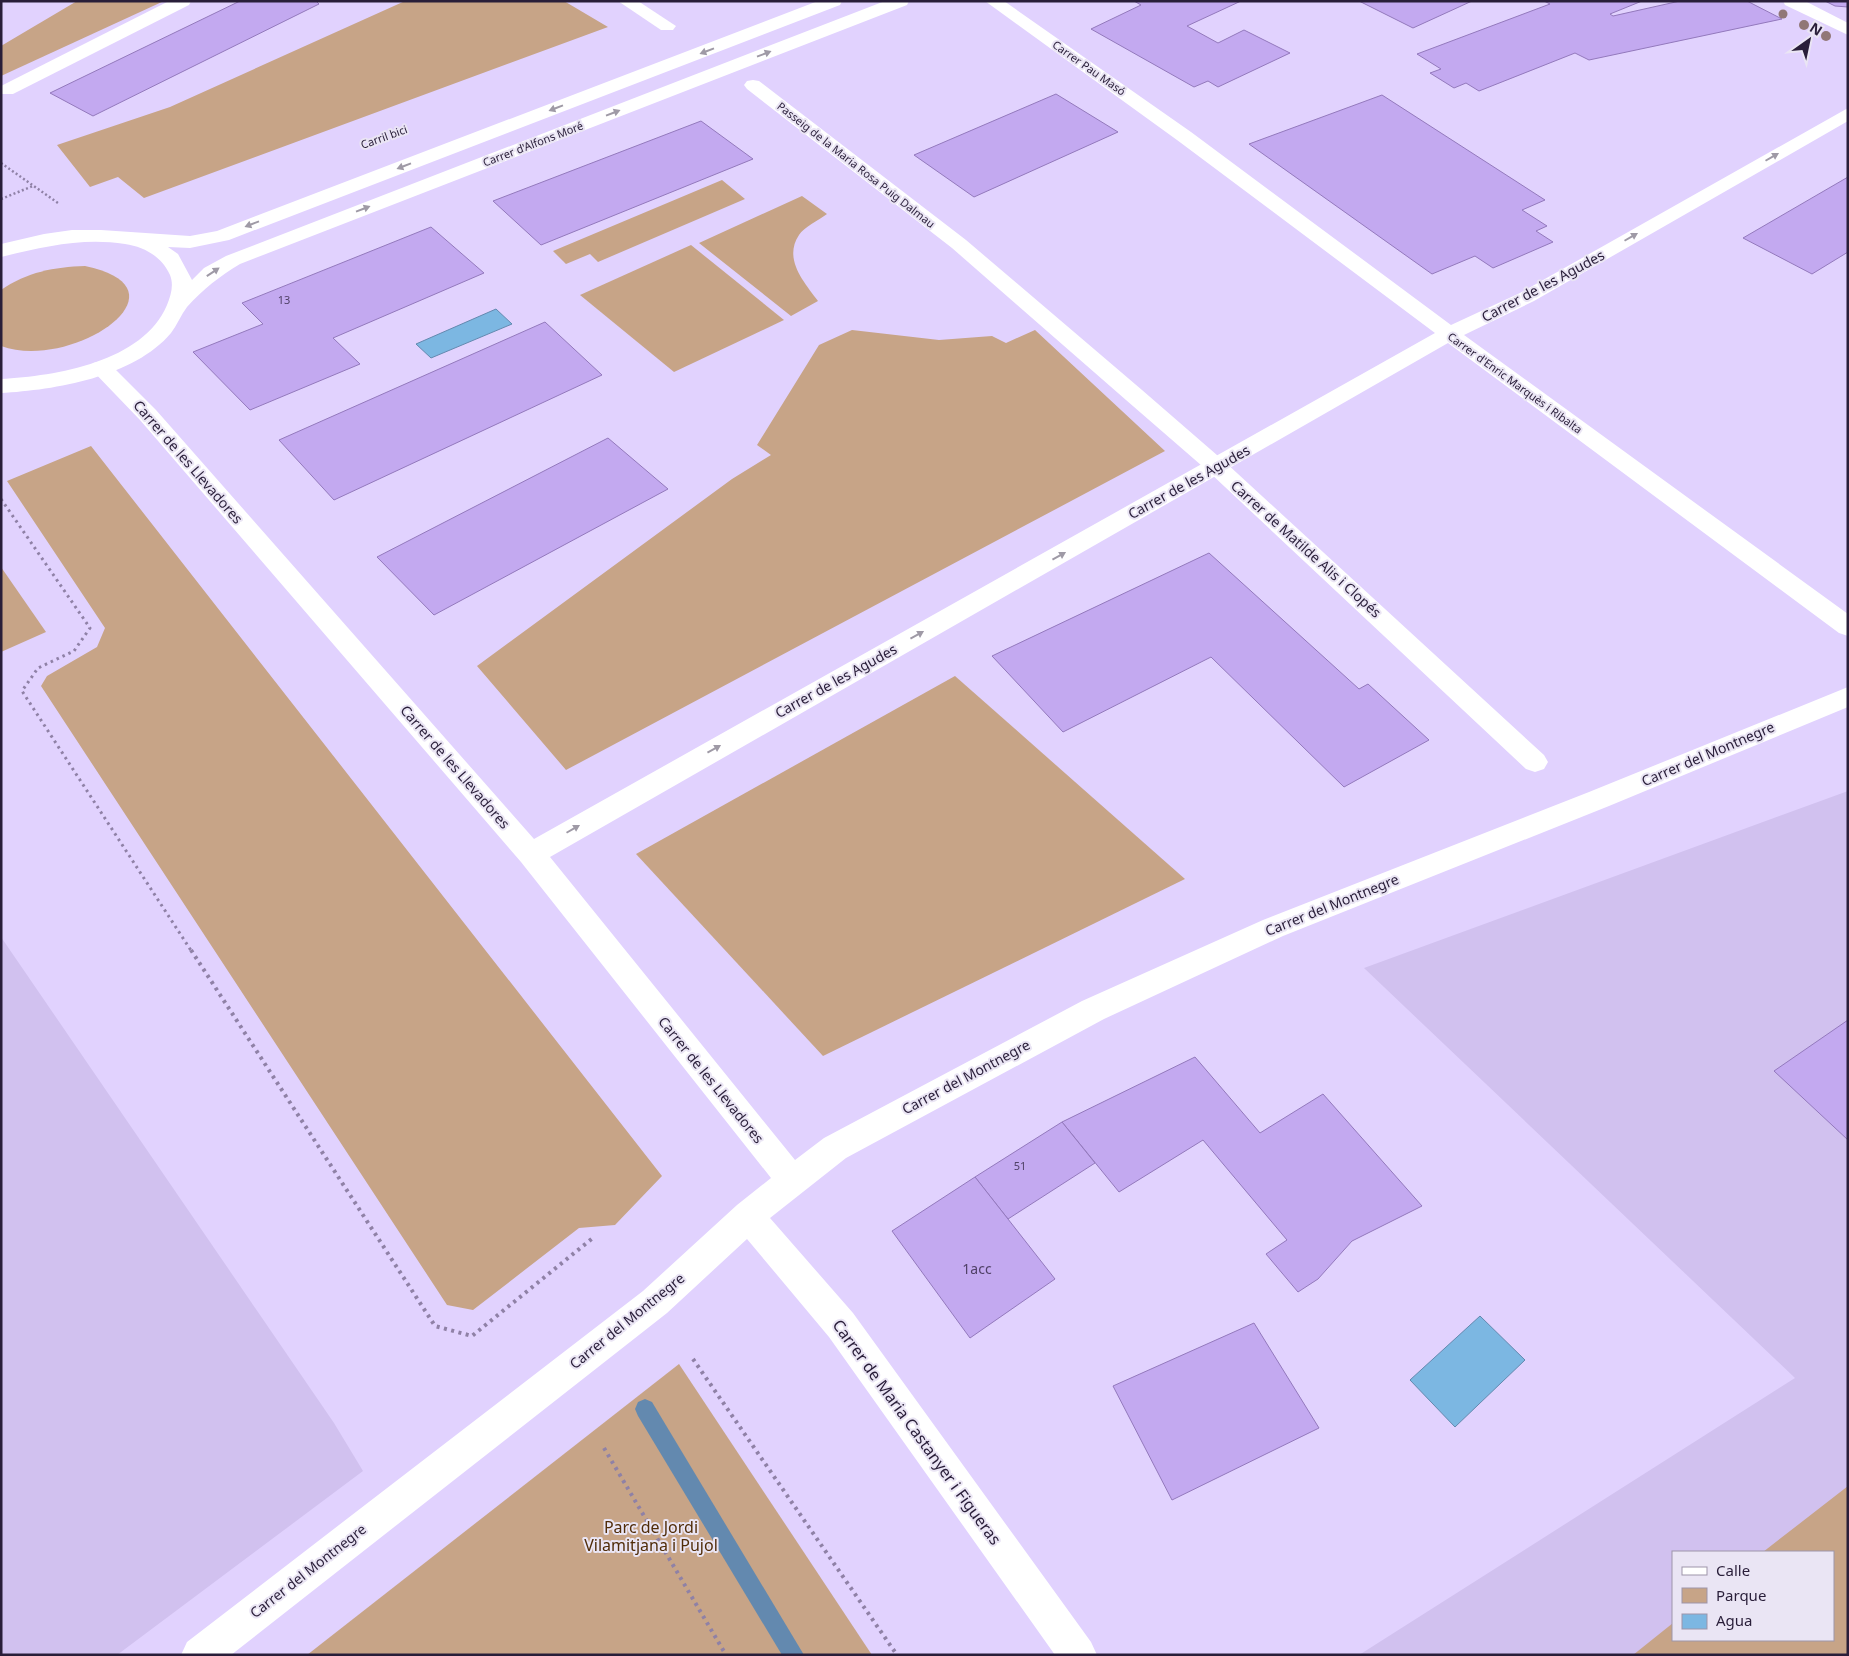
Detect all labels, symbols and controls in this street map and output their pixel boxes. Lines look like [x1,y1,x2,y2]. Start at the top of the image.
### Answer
north arrow [1784,15,1834,65]
text: N [1806,18,1826,40]
street label: Carrer Pau Masó [1050,37,1129,99]
one-way arrow [700,48,715,55]
one-way arrow [757,50,772,58]
street label: Passeig de la Maria Rosa Puig Dalmau [774,98,938,231]
one-way arrow [548,105,563,112]
one-way arrow [605,109,620,116]
street label: Carrer d'Alfons Moré [480,117,585,170]
street label: Carril bici [358,121,409,152]
one-way arrow [1765,152,1779,161]
one-way arrow [396,163,411,170]
one-way arrow [356,205,370,213]
one-way arrow [244,220,259,228]
one-way arrow [1624,233,1637,242]
street label: Carrer de les Agudes [1478,245,1608,326]
one-way arrow [207,267,220,276]
house number: 13 [278,292,290,307]
street label: Carrer d'Enric Marquès i Ribalta [1445,329,1586,437]
street label: Carrer de les Llevadores [129,396,248,528]
street label: Carrer de les Agudes [1124,440,1253,523]
street label: Carrer de Matilde Alis i Clopés [1227,476,1386,622]
one-way arrow [1052,551,1065,560]
one-way arrow [910,631,924,640]
street label: Carrer de les Agudes [771,639,900,722]
street label: Carrer de les Llevadores [396,701,515,833]
street label: Carrer del Montnegre [1639,717,1777,790]
one-way arrow [708,745,721,754]
one-way arrow [566,825,580,834]
street label: Carrer del Montnegre [1262,869,1402,940]
street label: Carrer de les Llevadores [654,1012,769,1147]
street label: Carrer del Montnegre [898,1035,1033,1118]
house number: 51 [1014,1158,1026,1173]
house number: 1acc [962,1259,992,1278]
street label: Carrer del Montnegre [565,1268,688,1373]
street label: Carrer de Maria Castanyer i Figueras [828,1315,1006,1549]
park label: Parc de Jordi Vilamitjana i Pujol [584,1516,718,1556]
street label: Carrer del Montnegre [246,1519,370,1622]
legend [1672,1551,1834,1641]
text: Calle [1716,1560,1750,1580]
text: Parque [1716,1585,1766,1605]
text: Agua [1716,1610,1753,1630]

